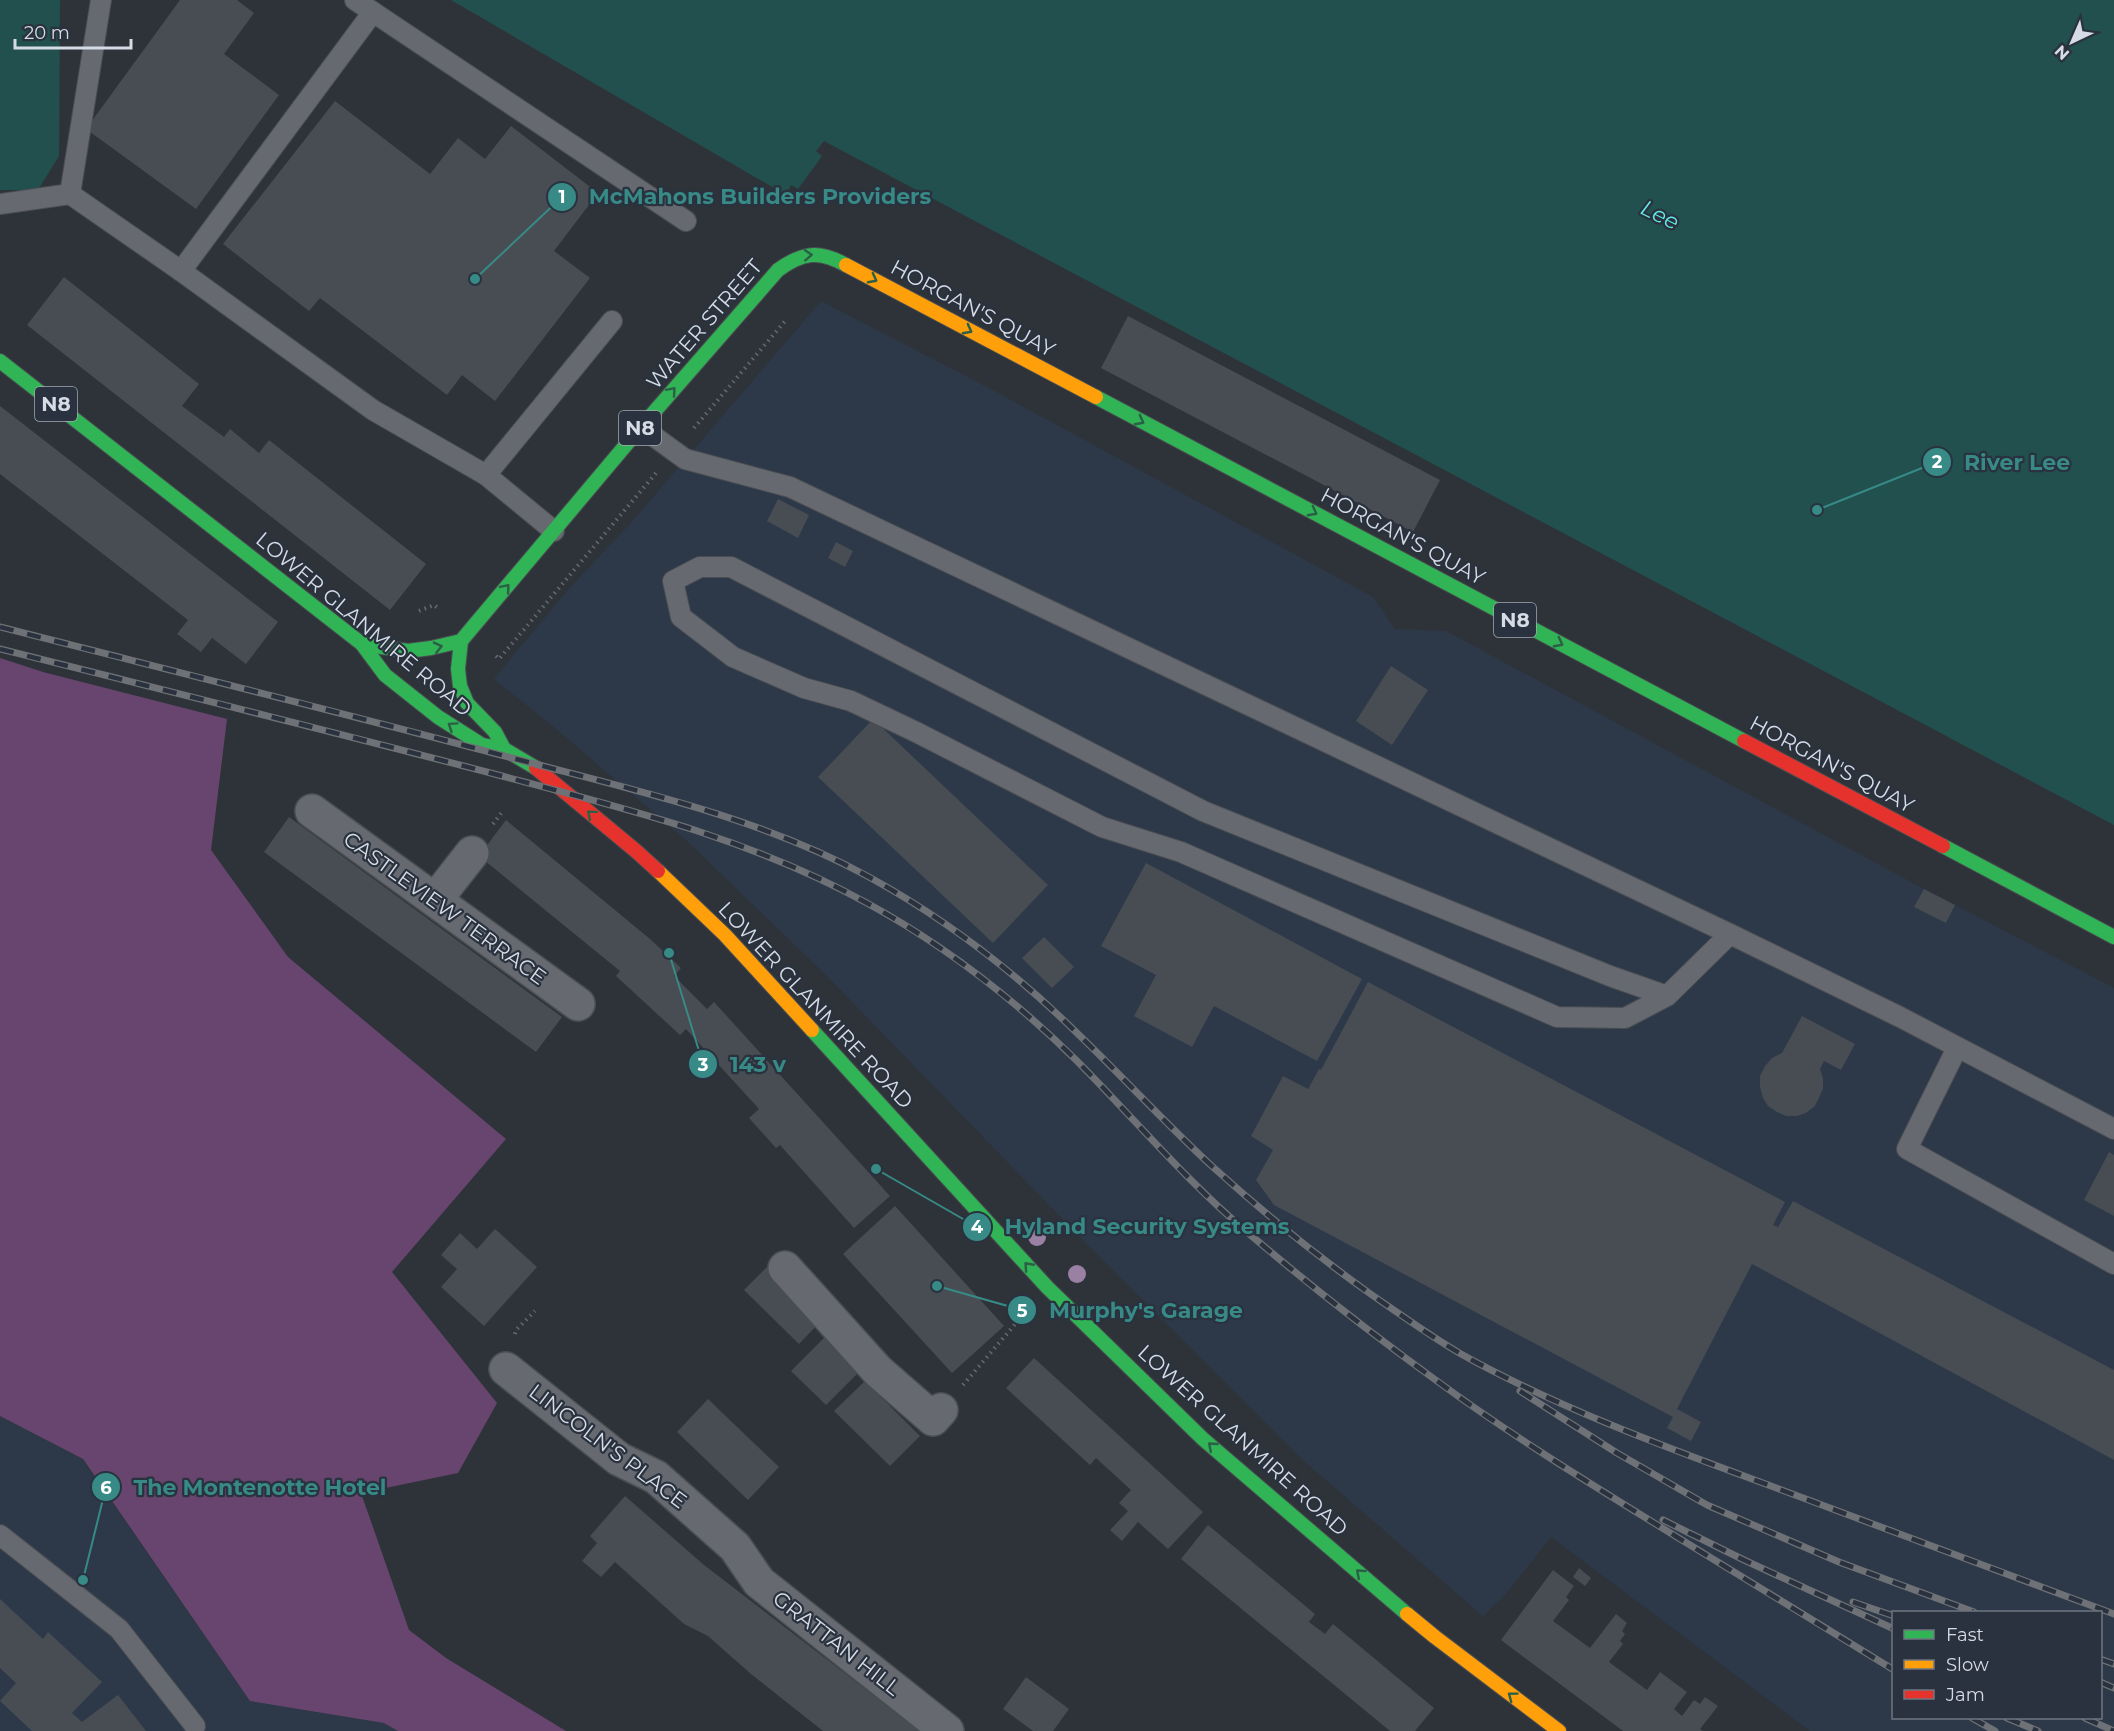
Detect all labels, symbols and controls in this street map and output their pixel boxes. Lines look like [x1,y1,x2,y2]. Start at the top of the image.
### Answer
scale bar [15,12,130,50]
north arrow [2042,12,2102,72]
text: 20 m [24,22,70,44]
text: N [2051,41,2073,64]
callout: McMahons Builders Providers [547,177,943,217]
text: McMahons Builders Providers [589,183,932,210]
text: 1 [558,186,566,208]
water label: Lee [1636,194,1684,236]
one-way arrow [803,249,812,262]
street label: WATER STREET [641,254,767,394]
street label: HORGAN'S QUAY [887,254,1060,362]
one-way arrow [867,272,878,283]
one-way arrow [962,323,972,334]
road number: N8 [35,387,77,421]
one-way arrow [665,387,676,398]
road number: N8 [619,411,661,445]
one-way arrow [1134,414,1145,425]
callout: River Lee [1922,442,2082,482]
text: River Lee [1964,449,2070,476]
text: 2 [1932,451,1943,473]
street label: HORGAN'S QUAY [1317,482,1490,590]
one-way arrow [1307,505,1317,516]
street label: LOWER GLANMIRE ROAD [251,526,477,722]
one-way arrow [499,584,510,595]
road number: N8 [1494,603,1536,637]
one-way arrow [1553,636,1564,647]
one-way arrow [433,641,443,654]
street label: HORGAN'S QUAY [1746,710,1919,818]
one-way arrow [447,722,458,733]
one-way arrow [587,810,598,821]
street label: CASTLEVIEW TERRACE [339,826,551,990]
street label: LOWER GLANMIRE ROAD [713,896,919,1114]
callout: 143 v [688,1044,798,1084]
text: 143 v [730,1051,787,1078]
text: 3 [697,1054,709,1076]
callout: Hyland Security Systems [962,1207,1301,1247]
text: Hyland Security Systems [1005,1213,1290,1240]
text: 4 [971,1216,984,1238]
one-way arrow [1024,1262,1035,1273]
callout: Murphy's Garage [1007,1290,1255,1330]
text: Murphy's Garage [1049,1297,1243,1324]
text: 5 [1017,1300,1028,1322]
street label: LOWER GLANMIRE ROAD [1133,1339,1353,1541]
street label: LINCOLN'S PLACE [524,1379,692,1513]
one-way arrow [1208,1443,1219,1454]
callout: The Montenotte Hotel [91,1467,398,1507]
text: The Montenotte Hotel [134,1474,386,1501]
text: 6 [100,1477,112,1499]
one-way arrow [1356,1569,1367,1580]
street label: GRATTAN HILL [768,1585,906,1701]
legend [1892,1611,2102,1719]
text: Fast [1946,1624,1984,1646]
text: Slow [1946,1654,1989,1676]
text: Jam [1945,1684,1985,1706]
one-way arrow [1508,1692,1519,1703]

